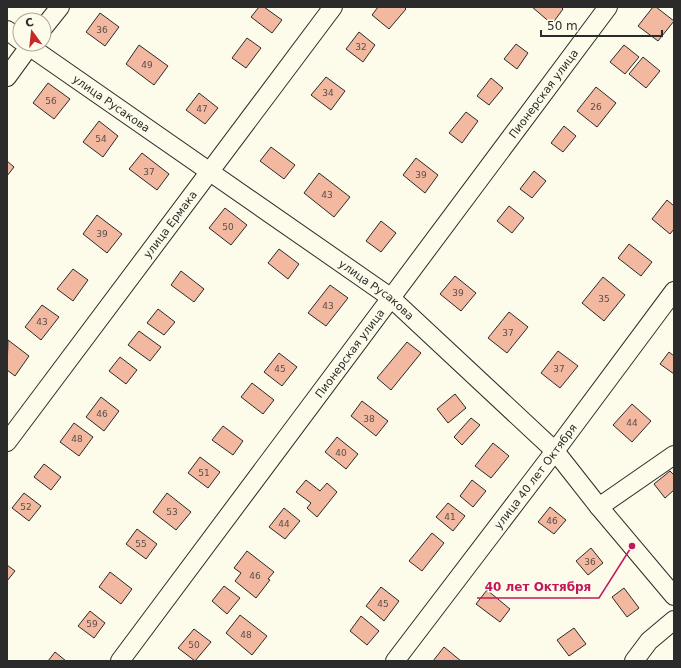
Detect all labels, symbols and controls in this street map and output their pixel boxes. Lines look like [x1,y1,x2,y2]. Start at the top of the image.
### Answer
north arrow [12,12,52,52]
scale bar [541,12,662,38]
text: С [24,15,35,30]
text: 50 m [547,19,578,33]
house number: 36 [96,25,108,35]
house number: 32 [355,42,367,52]
street label: Пионерская улица [506,47,581,141]
house number: 49 [141,60,153,70]
street label: улица Русакова [70,72,152,135]
house number: 34 [322,88,334,98]
house number: 56 [45,96,57,106]
house number: 26 [590,102,602,112]
house number: 47 [196,104,208,114]
house number: 54 [95,134,107,144]
house number: 37 [143,167,155,177]
house number: 39 [415,170,427,180]
street label: улица Ермака [141,188,200,261]
house number: 43 [321,190,333,200]
house number: 50 [222,222,234,232]
house number: 39 [96,229,108,239]
street label: улица Русакова [336,257,416,323]
house number: 39 [452,288,464,298]
house number: 35 [598,294,610,304]
house number: 43 [322,301,334,311]
street label: Пионерская улица [313,306,387,401]
house number: 43 [36,317,48,327]
house number: 37 [502,328,514,338]
house number: 45 [274,364,286,374]
house number: 37 [553,364,565,374]
house number: 46 [96,409,108,419]
house number: 38 [363,414,375,424]
house number: 44 [626,418,638,428]
street label: улица 40 лет Октября [492,422,580,532]
house number: 48 [71,434,83,444]
house number: 40 [335,448,347,458]
house number: 51 [198,468,210,478]
house number: 52 [20,502,32,512]
house number: 53 [166,507,178,517]
house number: 41 [444,512,456,522]
house number: 46 [546,516,558,526]
house number: 44 [278,519,290,529]
house number: 55 [135,539,147,549]
house number: 36 [584,557,596,567]
house number: 46 [249,571,261,581]
callout: 40 лет Октября [477,574,599,598]
text: 40 лет Октября [485,580,591,594]
house number: 45 [377,599,389,609]
house number: 59 [86,619,98,629]
house number: 48 [240,630,252,640]
house number: 50 [188,640,200,650]

